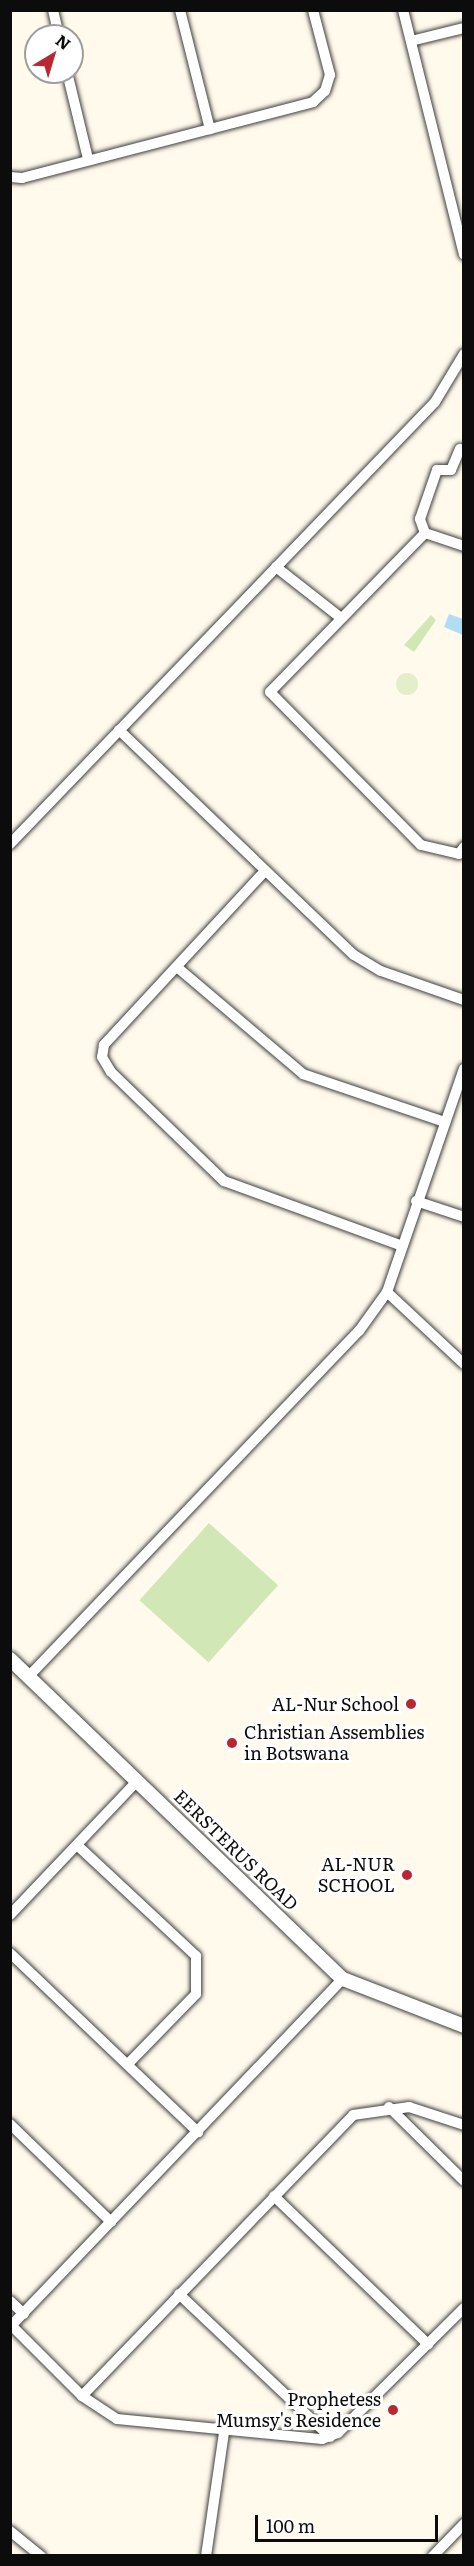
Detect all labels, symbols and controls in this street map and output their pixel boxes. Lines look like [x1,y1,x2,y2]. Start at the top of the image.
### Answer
north arrow [24,24,84,84]
text: N [51,28,77,55]
place label: AL-Nur School [272,1693,399,1715]
marker: AL-Nur School [404,1697,418,1711]
place label: Christian Assemblies in Botswana [244,1722,424,1764]
marker: Christian Assemblies in Botswana [225,1736,239,1750]
street label: EERSTERUS ROAD [170,1785,302,1915]
place label: AL-NUR SCHOOL [318,1854,395,1896]
marker: AL-NUR SCHOOL [400,1868,414,1882]
place label: Prophetess Mumsy's Residence [216,2389,381,2432]
marker: Prophetess Mumsy's Residence [386,2403,400,2417]
scale bar [258,2503,441,2541]
text: 100 m [266,2512,315,2539]

